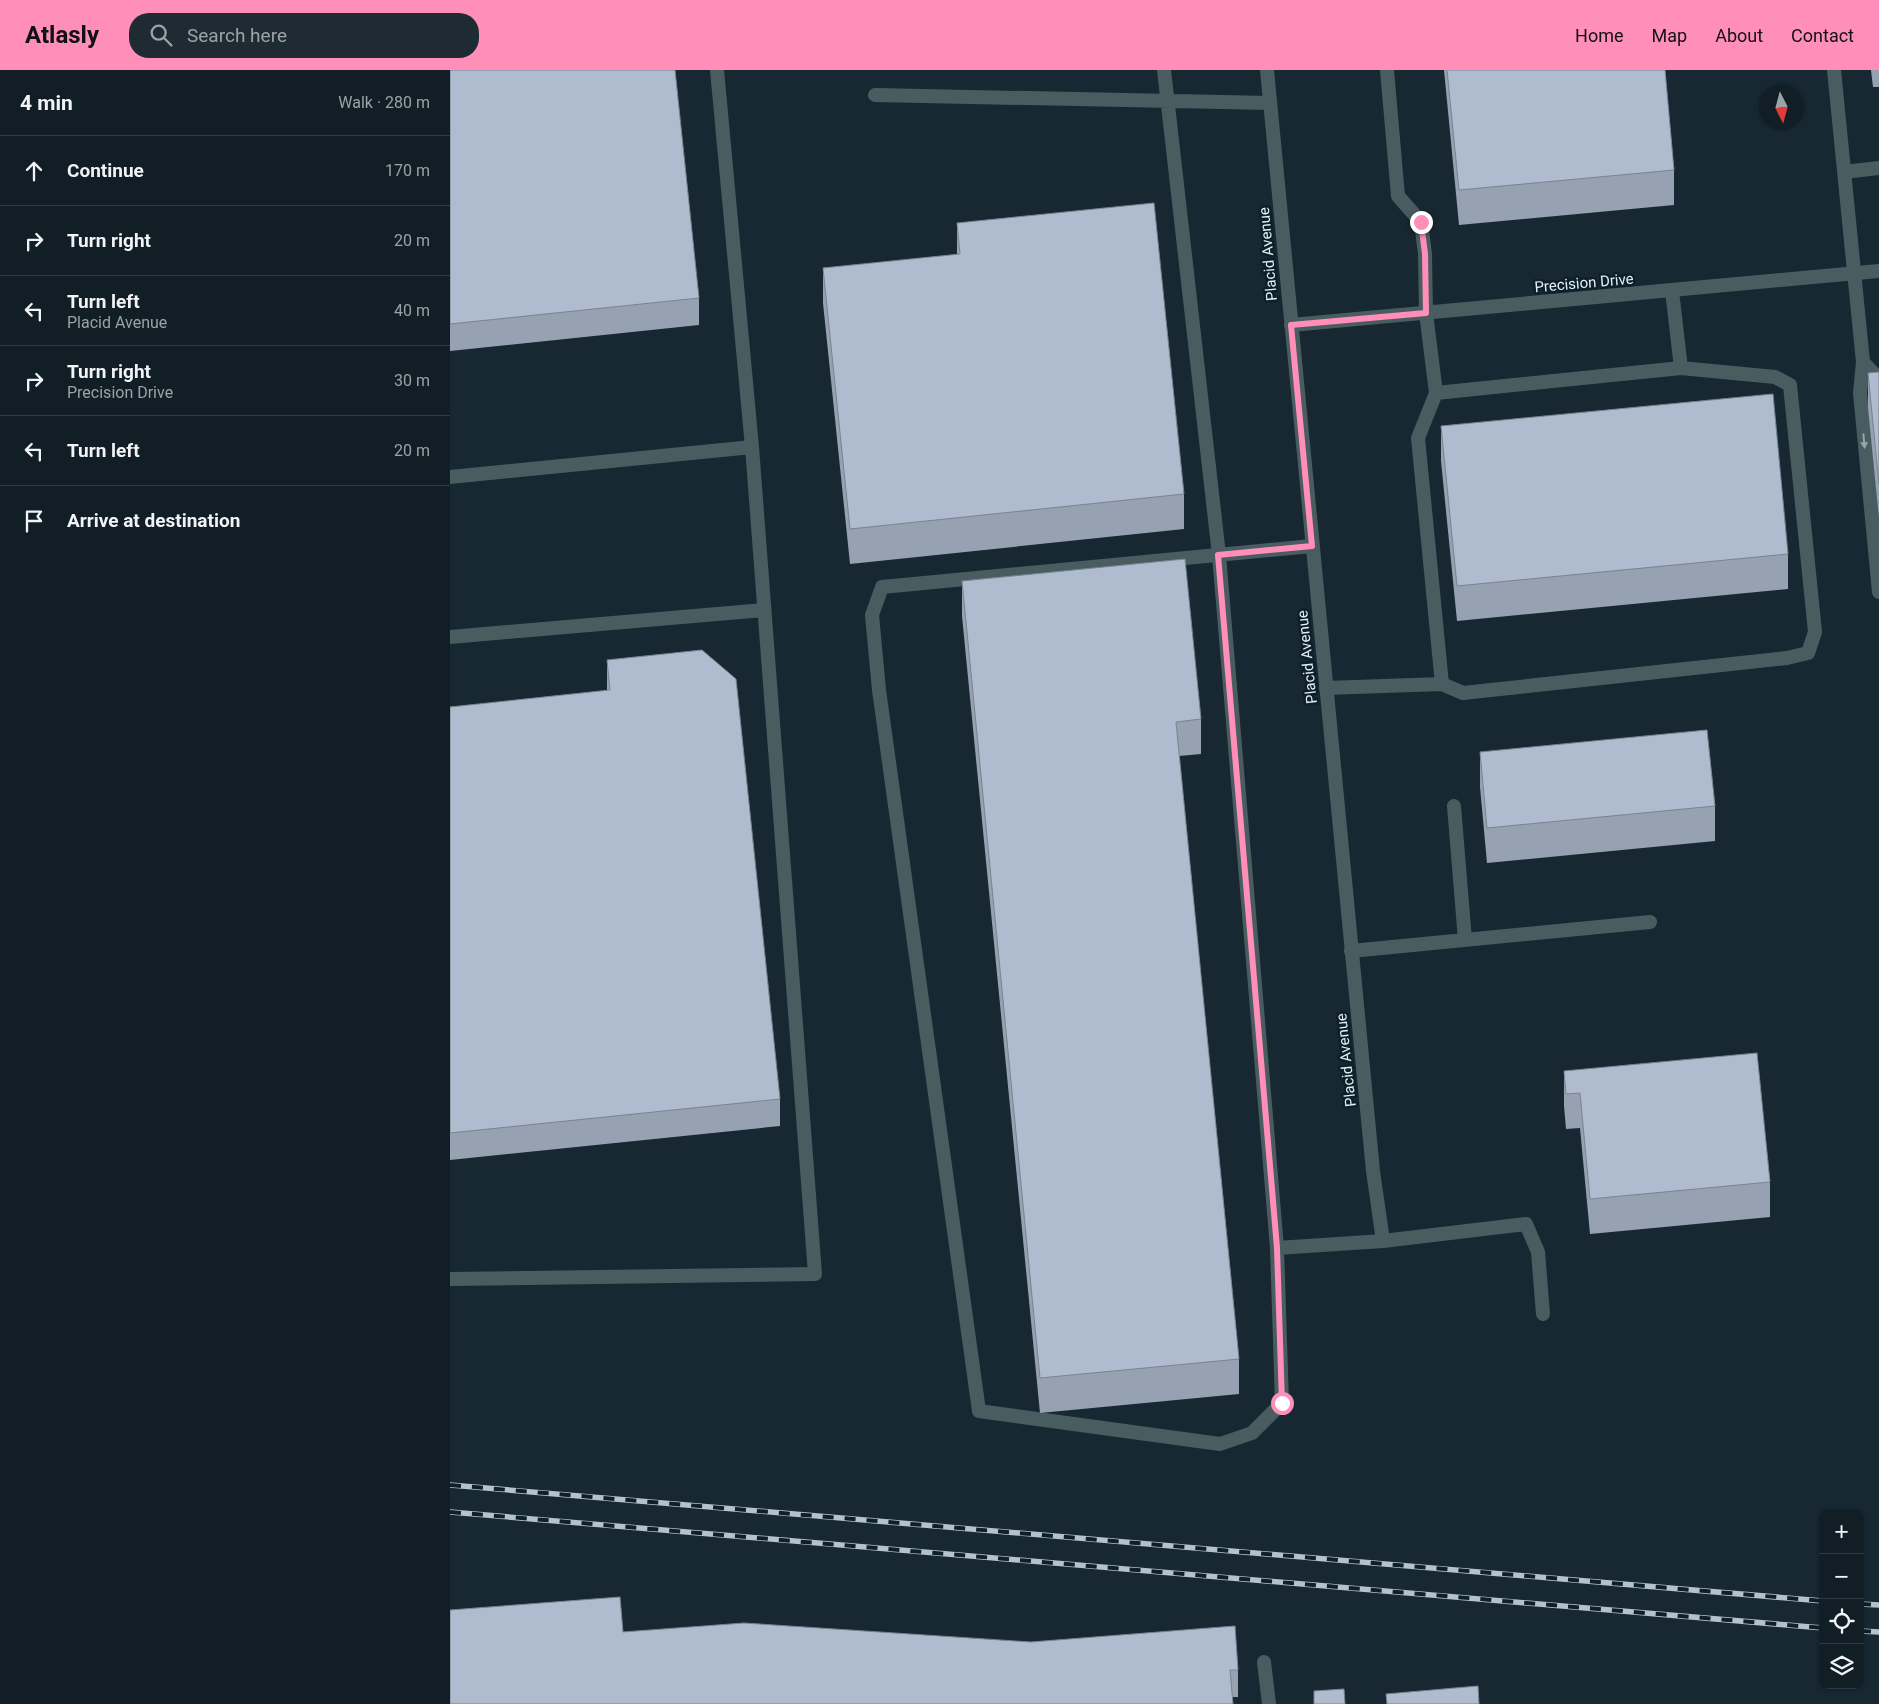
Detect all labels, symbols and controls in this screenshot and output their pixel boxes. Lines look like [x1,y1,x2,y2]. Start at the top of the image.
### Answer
search box [129,13,479,58]
text: Atlasly [25,21,99,49]
icon: search [147,21,175,49]
text: Search here [187,24,287,47]
text: Home [1575,25,1624,46]
text: Map [1652,25,1687,46]
text: About [1715,25,1763,46]
text: Contact [1791,25,1854,46]
north arrow [1759,85,1804,130]
text: 4 min [20,91,73,115]
text: Walk · 280 m [338,93,430,112]
icon: ahead [20,157,48,185]
text: Continue [67,159,144,182]
text: 170 m [385,161,430,180]
street label: Placid Avenue [1255,206,1281,302]
route end [1410,211,1433,234]
icon: right [20,227,48,255]
text: Turn right [67,229,151,252]
text: 20 m [394,231,430,250]
street label: Precision Drive [1534,270,1634,296]
text: Turn left [67,290,140,313]
icon: left [20,297,48,325]
text: 40 m [394,301,430,320]
text: Placid Avenue [67,313,167,332]
text: Turn right [67,360,151,383]
icon: right [20,367,48,395]
text: 30 m [394,371,430,390]
text: Precision Drive [67,383,173,402]
one-way arrow [1861,434,1869,450]
icon: left [20,437,48,465]
text: Turn left [67,439,140,462]
text: 20 m [394,441,430,460]
icon: arrive [20,507,48,535]
text: Arrive at destination [67,509,240,532]
street label: Placid Avenue [1293,609,1321,705]
street label: Placid Avenue [1332,1012,1360,1108]
route start [1271,1392,1294,1415]
map controls [1819,1509,1864,1689]
button: + [1819,1509,1864,1554]
button: − [1819,1554,1864,1599]
button: locate [1819,1599,1864,1644]
button: layers [1819,1644,1864,1689]

